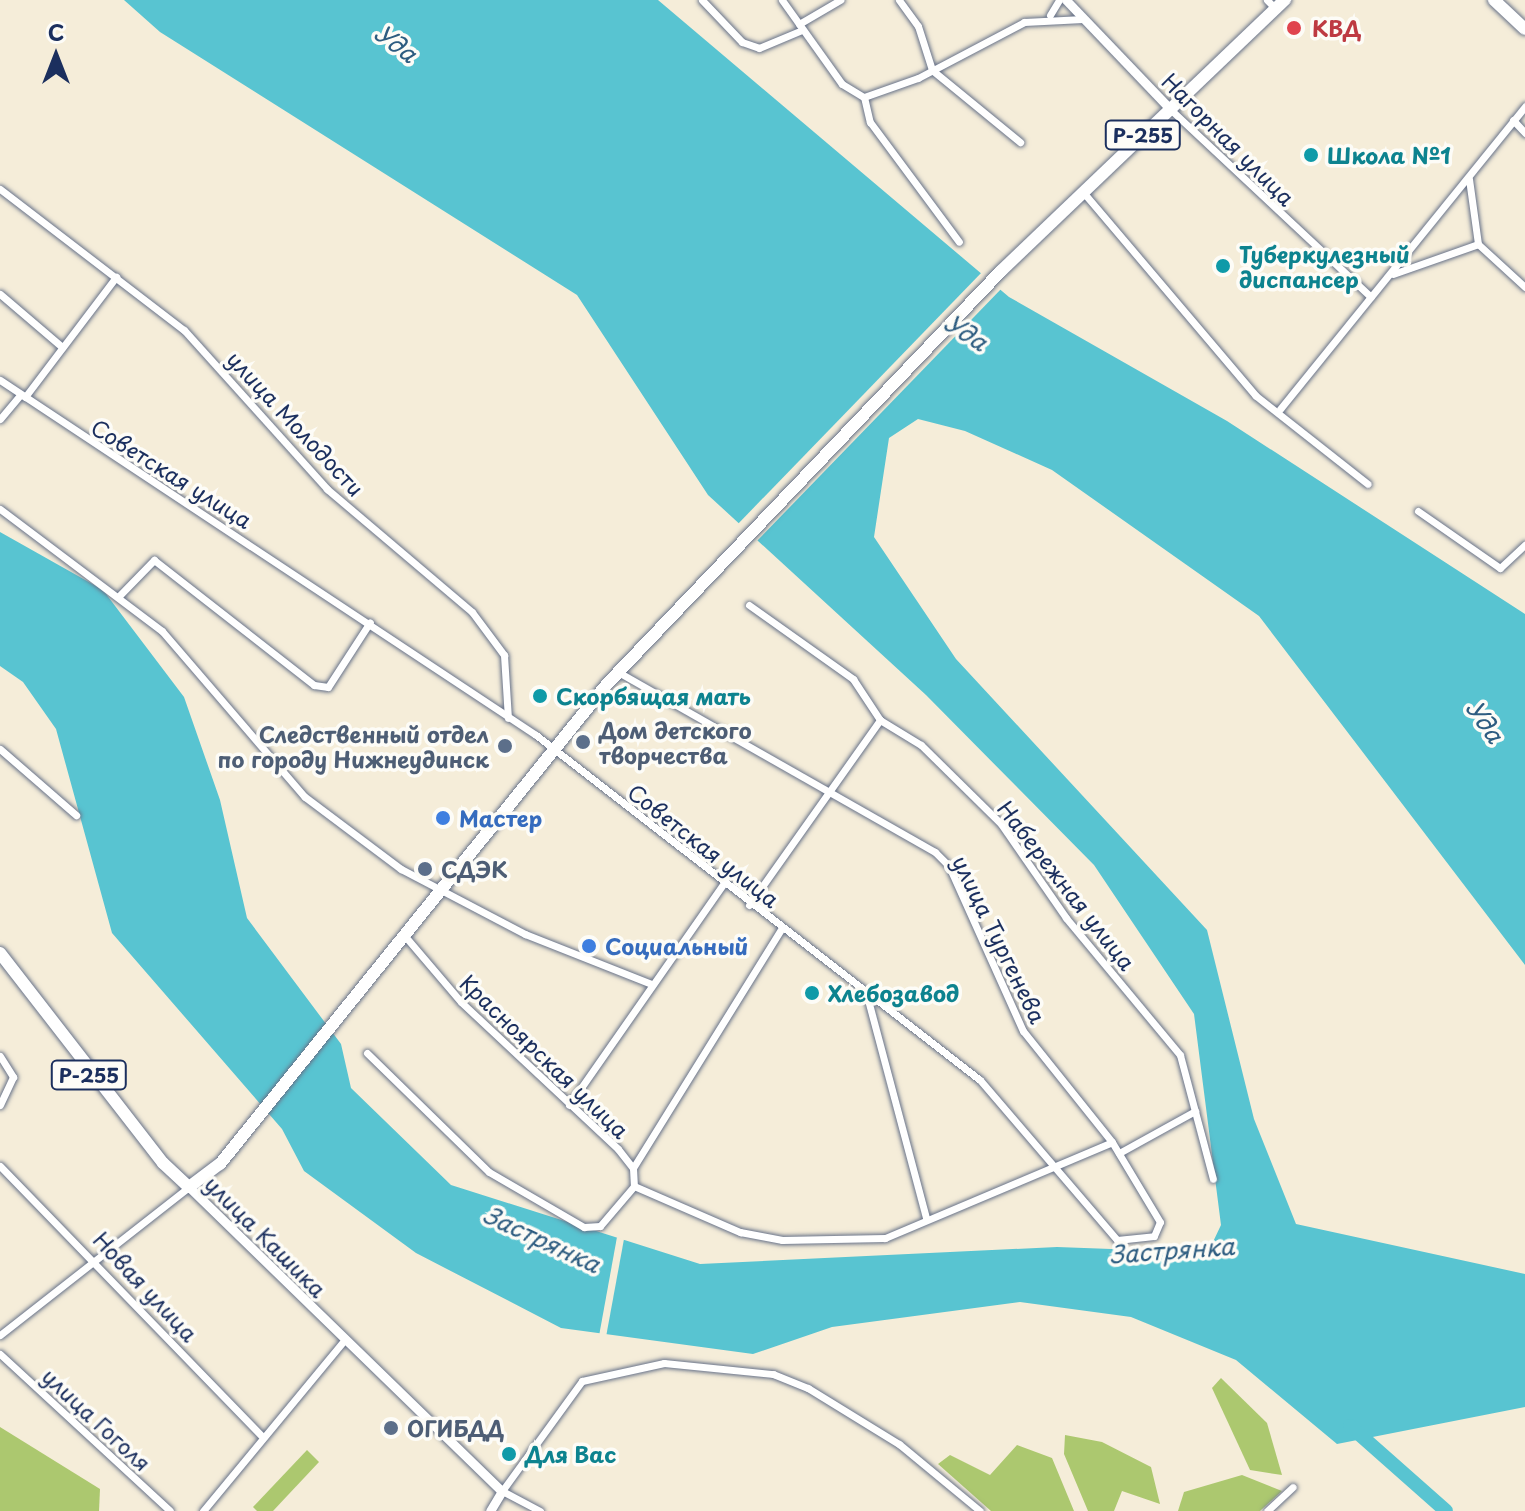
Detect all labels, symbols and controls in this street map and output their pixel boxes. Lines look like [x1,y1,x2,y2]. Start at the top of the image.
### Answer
text: С [48,15,64,48]
place label: КВД [1312,15,1361,41]
north arrow [16,16,96,96]
marker: КВД [1283,17,1305,39]
water label: Уда [369,18,423,68]
street label: Нагорная улица [1157,67,1301,211]
road number: Р-255 [1103,119,1183,151]
place label: Школа №1 [1327,142,1452,168]
marker: Школа №1 [1302,146,1320,164]
place label: Туберкулезный диспансер [1239,240,1410,292]
marker: Туберкулезный диспансер [1214,257,1232,275]
water label: Уда [939,308,993,356]
street label: улица Молодости [222,345,370,501]
street label: Советская улица [86,413,258,533]
place label: Скорбящая мать [556,683,751,709]
marker: Скорбящая мать [531,687,549,705]
water label: Уда [1460,694,1510,748]
place label: Дом детского творчества [599,716,753,768]
place label: Следственный отдел по городу Нижнеудинск [217,720,489,772]
marker: Дом детского творчества [574,733,592,751]
marker: Следственный отдел по городу Нижнеудинск [496,737,514,755]
street label: Советская улица [623,777,785,913]
street label: Набережная улица [992,795,1142,975]
place label: Мастер [459,805,542,831]
marker: Мастер [434,809,452,827]
street label: улица Тургенева [948,850,1052,1028]
place label: СДЭК [441,856,508,882]
marker: СДЭК [416,860,434,878]
place label: Социальный [605,933,748,959]
marker: Социальный [580,937,598,955]
street label: Красноярская улица [455,968,635,1144]
place label: Хлебозавод [828,980,959,1006]
marker: Хлебозавод [803,984,821,1002]
road number: Р-255 [49,1059,129,1091]
street label: улица Кашика [200,1170,332,1302]
water label: Застрянка [479,1200,605,1278]
street label: Новая улица [88,1226,204,1346]
water label: Застрянка [1109,1231,1235,1269]
street label: улица Гоголя [37,1362,157,1476]
place label: ОГИБДД [407,1415,504,1441]
marker: ОГИБДД [382,1419,400,1437]
place label: Для Вас [525,1441,617,1467]
marker: Для Вас [500,1445,518,1463]

